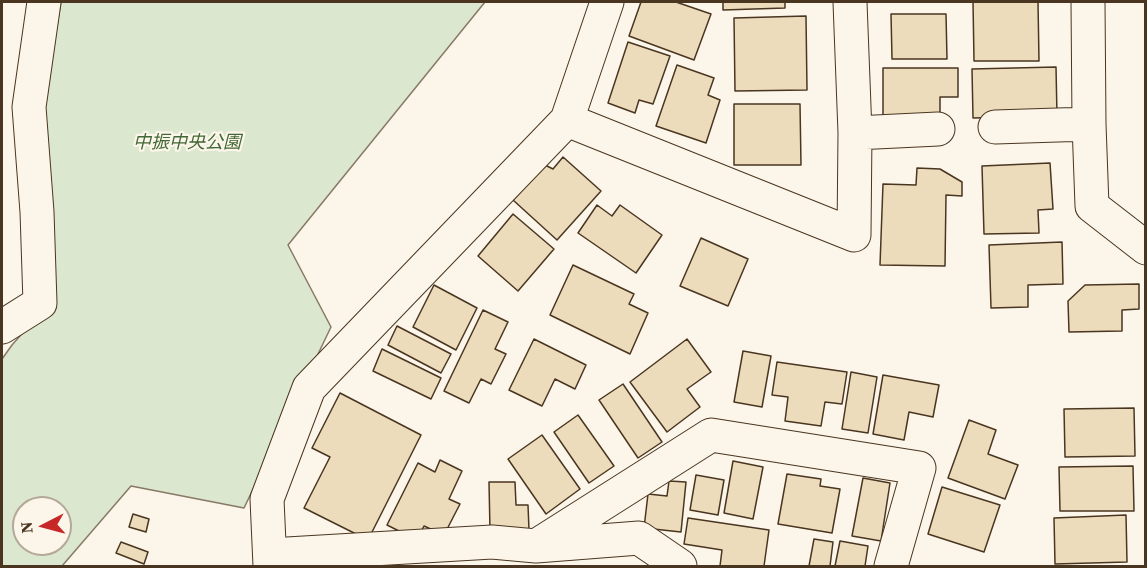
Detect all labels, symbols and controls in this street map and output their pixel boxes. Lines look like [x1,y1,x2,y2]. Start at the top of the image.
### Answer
park label: 中振中央公園 [133,132,241,154]
north arrow [12,496,72,556]
text: N [15,521,38,535]

